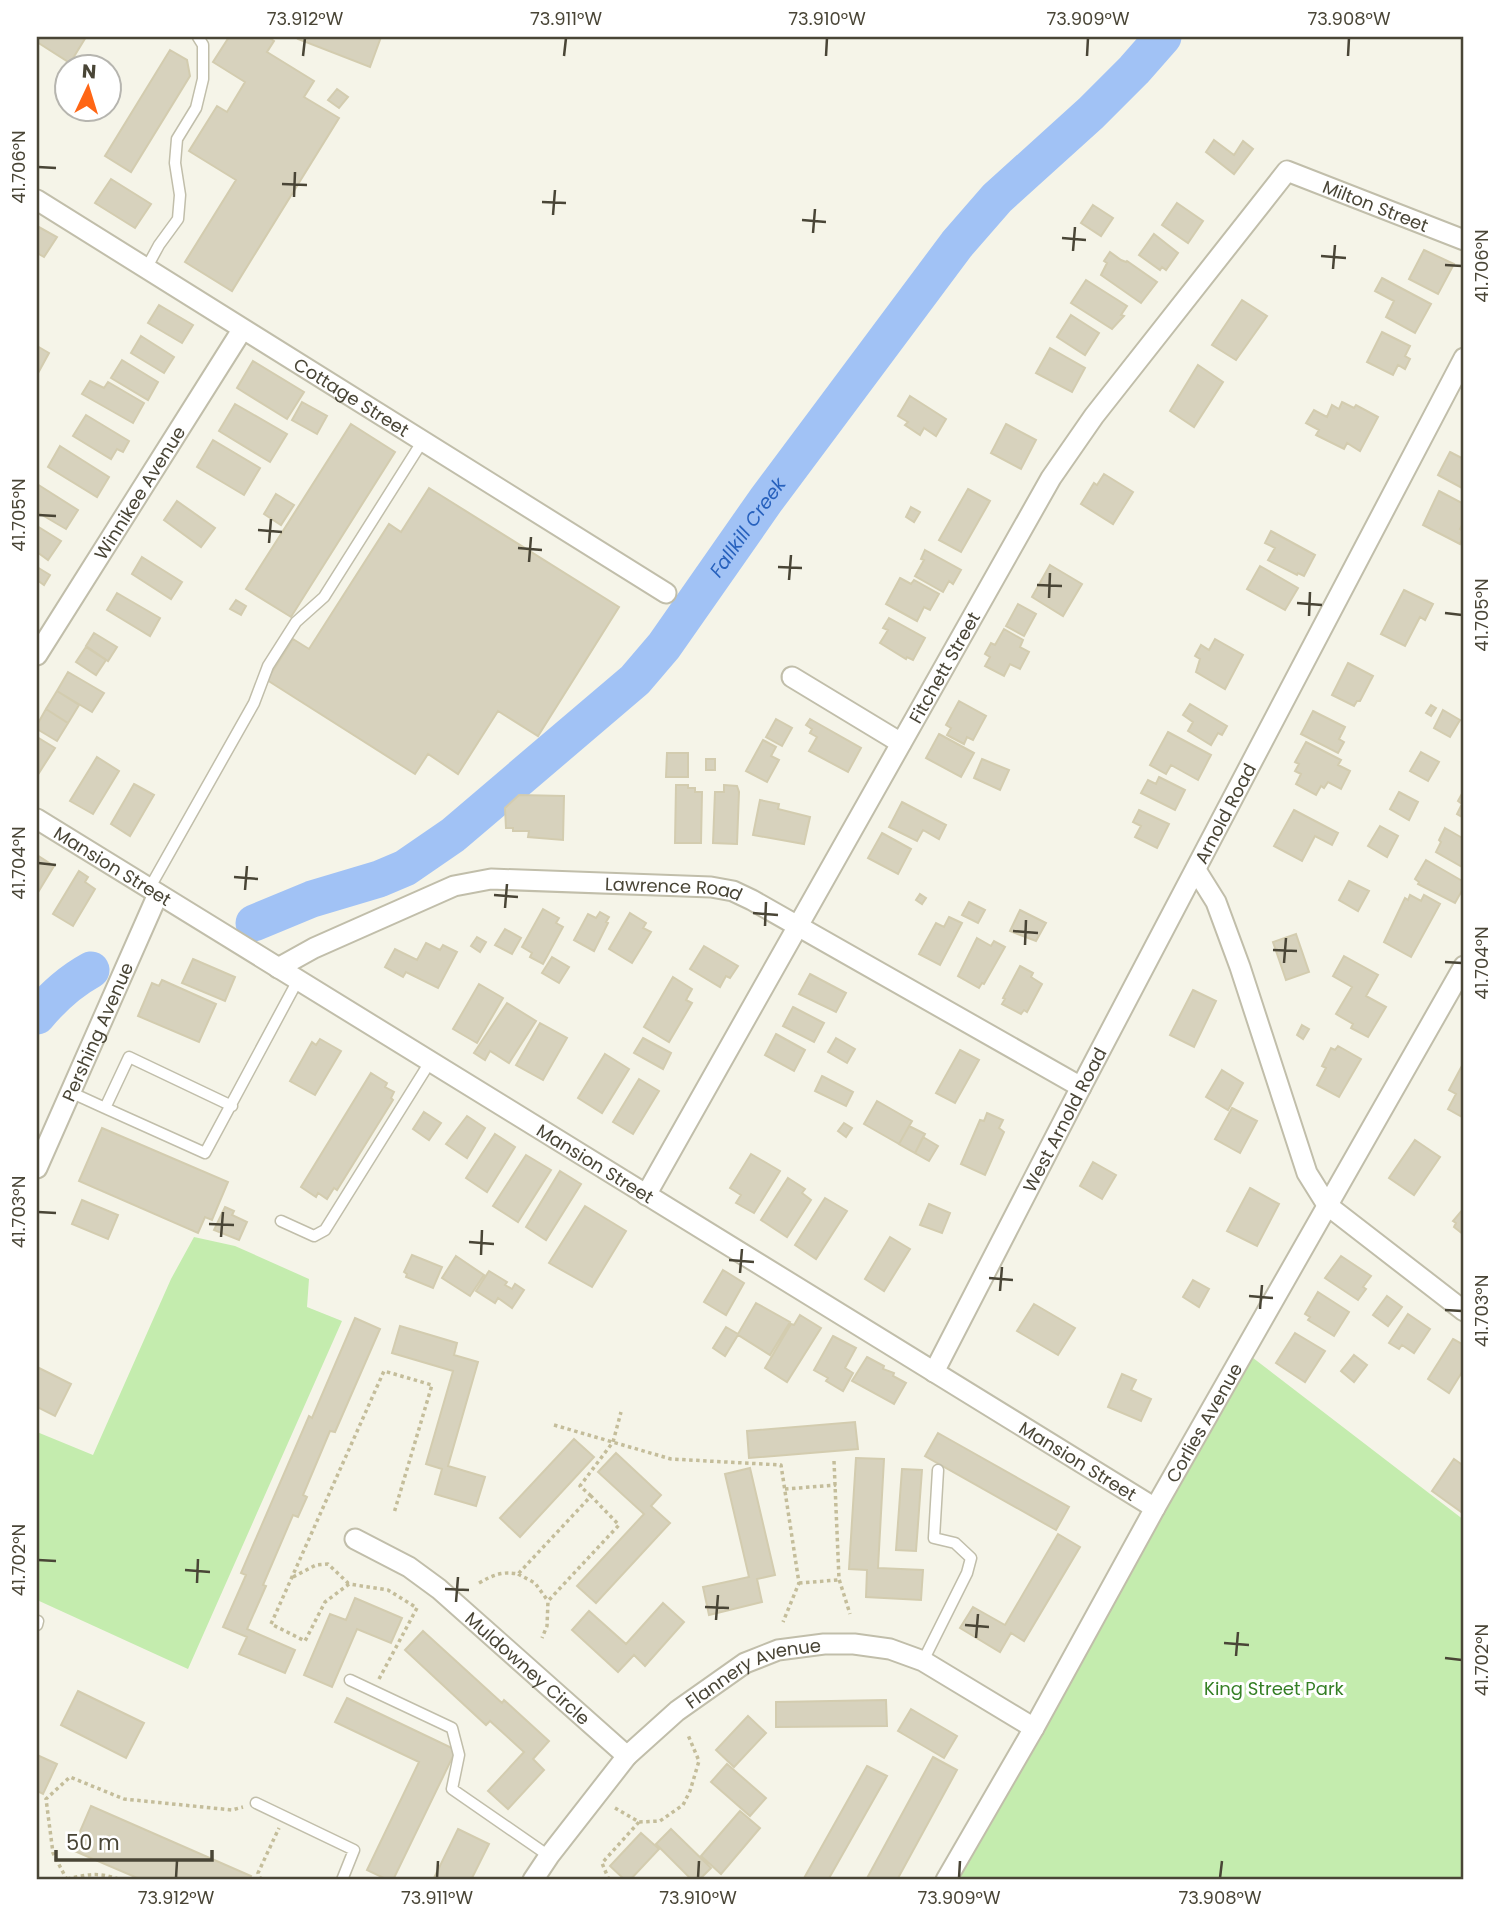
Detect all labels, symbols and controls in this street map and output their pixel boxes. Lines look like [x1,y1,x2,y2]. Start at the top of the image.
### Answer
text: 73.912°W [267,6,344,31]
text: 73.911°W [530,6,602,31]
text: 73.910°W [788,6,866,31]
text: 73.909°W [1046,6,1130,31]
text: 73.908°W [1307,6,1391,31]
north arrow [52,52,122,122]
text: N [81,58,97,86]
text: 41.706°N [6,130,31,204]
street label: Milton Street [1319,174,1432,237]
text: 41.706°N [1469,229,1494,303]
street label: Cottage Street [289,351,414,442]
street label: Winnikee Avenue [88,421,191,564]
water label: Fallkill Creek [703,471,793,583]
text: 41.705°N [6,478,31,552]
text: 41.705°N [1469,578,1494,652]
street label: Fitchett Street [903,607,986,728]
street label: Arnold Road [1188,759,1262,868]
street label: Mansion Street [49,820,176,911]
text: 41.704°N [6,826,31,900]
street label: Lawrence Road [605,871,747,906]
text: 41.704°N [1469,926,1494,1000]
street label: Pershing Avenue [55,958,139,1105]
street label: West Arnold Road [1016,1043,1112,1196]
street label: Mansion Street [532,1117,659,1209]
text: 41.703°N [6,1176,31,1248]
text: 41.703°N [1469,1275,1494,1347]
street label: Corlies Avenue [1160,1358,1248,1487]
street label: Mansion Street [1015,1415,1142,1506]
text: 41.702°N [6,1524,31,1596]
street label: Muldowney Circle [460,1606,596,1730]
text: 41.702°N [1469,1624,1494,1696]
street label: Flannery Avenue [680,1632,822,1714]
park label: King Street Park [1204,1676,1345,1701]
scale bar [56,1819,212,1863]
text: 50 m [66,1828,120,1857]
text: 73.912°W [138,1885,215,1910]
text: 73.911°W [401,1885,473,1910]
text: 73.910°W [659,1885,737,1910]
text: 73.909°W [917,1885,1001,1910]
text: 73.908°W [1178,1885,1262,1910]

